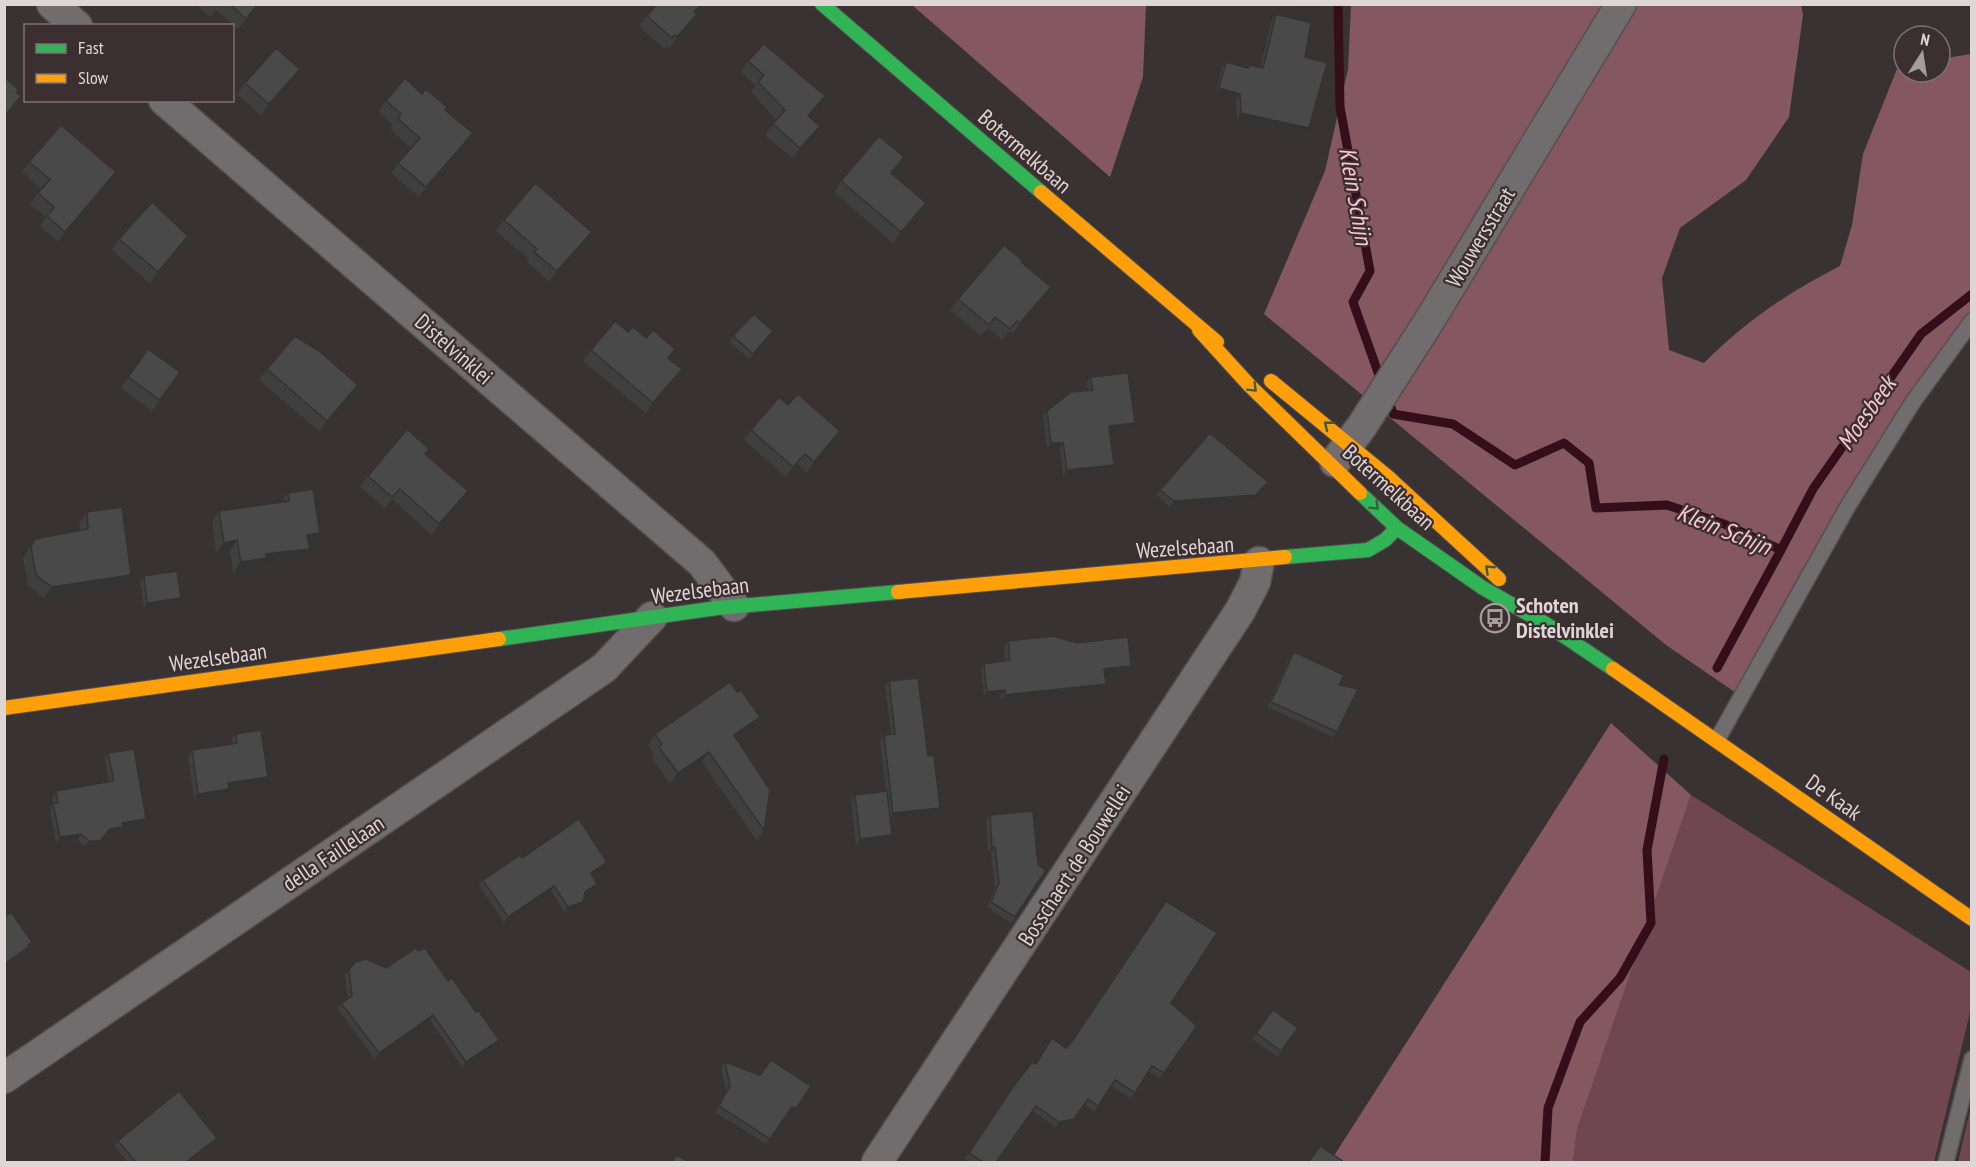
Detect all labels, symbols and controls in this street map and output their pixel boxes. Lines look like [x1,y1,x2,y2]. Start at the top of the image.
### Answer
legend [24,24,234,102]
north arrow [1892,24,1952,84]
text: N [1919,29,1931,50]
text: Fast [78,36,104,59]
text: Slow [78,66,109,89]
street label: Botermelkbaan [973,103,1077,199]
water label: Klein Schijn [1332,145,1380,249]
street label: Wouwersstraat [1439,182,1521,292]
street label: Distelvinklei [409,307,499,391]
water label: Moesbeek [1829,368,1904,456]
one-way arrow [1246,381,1257,392]
one-way arrow [1324,421,1335,432]
street label: Botermelkbaan [1337,438,1441,536]
water label: Klein Schijn [1673,496,1777,562]
one-way arrow [1367,498,1378,509]
street label: Wezelsebaan [1135,530,1235,564]
one-way arrow [1485,565,1495,576]
street label: Wezelsebaan [650,570,750,610]
place label: Schoten Distelvinklei [1516,591,1614,644]
bus stop icon: Schoten Distelvinklei [1479,602,1511,634]
street label: Wezelsebaan [167,636,269,678]
street label: De Kaak [1801,768,1868,826]
street label: Bosschaert de Bouwellei [1012,779,1136,951]
street label: della Faillelaan [277,809,389,897]

